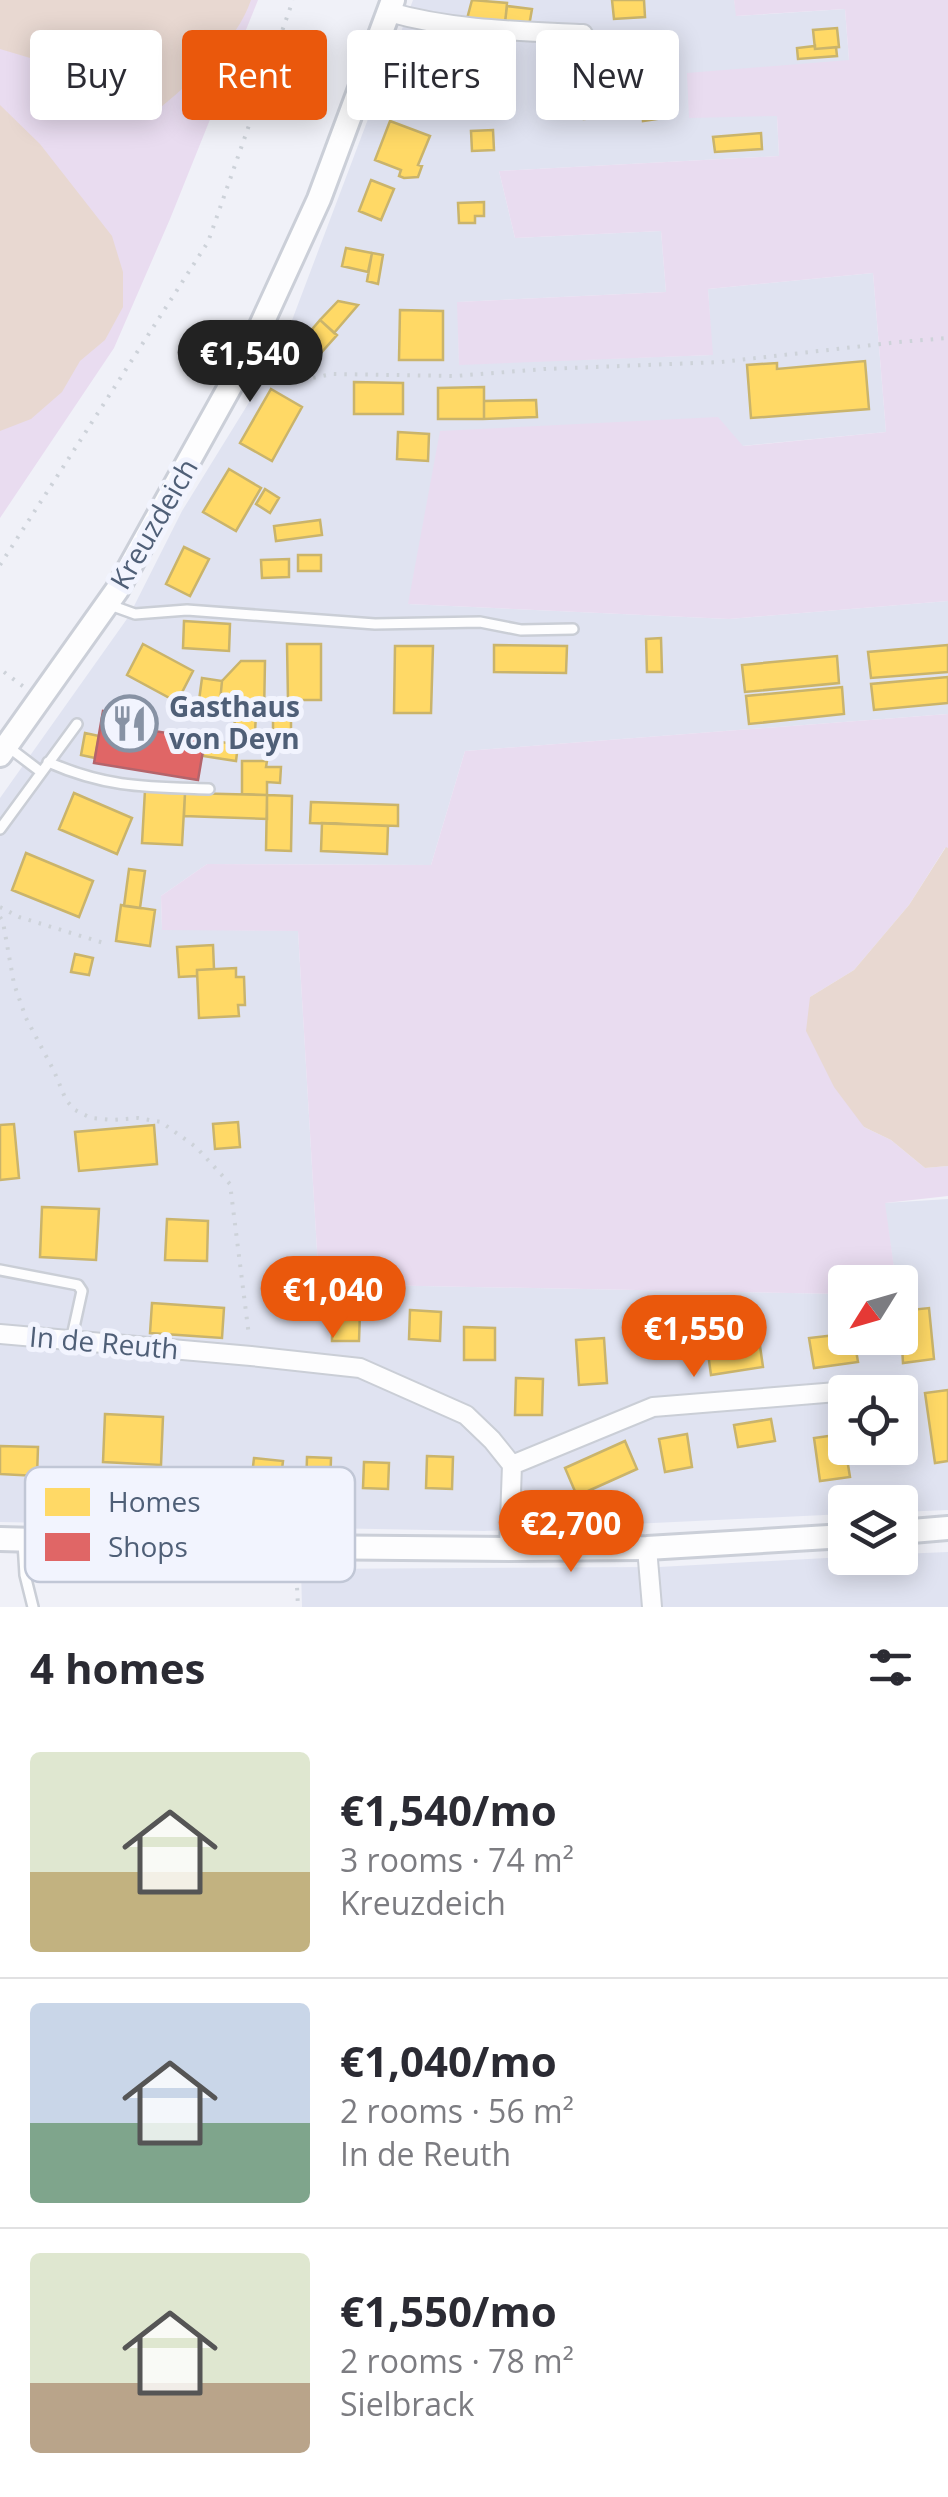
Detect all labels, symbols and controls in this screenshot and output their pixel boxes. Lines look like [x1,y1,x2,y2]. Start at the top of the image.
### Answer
chip: Buy [30,30,162,120]
chip: Rent [182,30,327,120]
chip: Filters [347,30,516,120]
chip: New [536,30,679,120]
pin: €1,540 [169,320,331,405]
text: €1,540 [200,331,300,374]
street label: Kreuzdeich [100,451,206,596]
place label: Gasthaus von Deyn [169,687,300,757]
restaurant icon: Gasthaus von Deyn [100,693,160,753]
pin: €1,040 [252,1256,414,1341]
north arrow [828,1265,918,1355]
map controls [828,1265,918,1575]
text: €1,040 [283,1267,383,1310]
pin: €1,550 [613,1295,775,1380]
text: €1,550 [644,1306,744,1349]
street label: In de Reuth [28,1317,180,1367]
button: locate [828,1375,918,1465]
legend [25,1467,355,1582]
text: Homes [108,1482,200,1520]
button: layers [828,1485,918,1575]
pin: €2,700 [490,1490,652,1575]
text: €2,700 [521,1501,621,1544]
text: Shops [108,1527,188,1565]
text: 4 homes [30,1639,205,1696]
icon: filters [863,1640,918,1695]
text: €1,540/mo [340,1781,557,1838]
icon: home [110,1792,230,1912]
text: 3 rooms · 74 m² [340,1838,574,1881]
text: Kreuzdeich [340,1881,506,1924]
text: €1,040/mo [340,2032,557,2089]
icon: home [110,2043,230,2163]
text: 2 rooms · 56 m² [340,2089,574,2132]
text: In de Reuth [340,2132,511,2175]
text: €1,550/mo [340,2282,557,2339]
icon: home [110,2293,230,2413]
text: 2 rooms · 78 m² [340,2339,574,2382]
text: Sielbrack [340,2382,474,2425]

